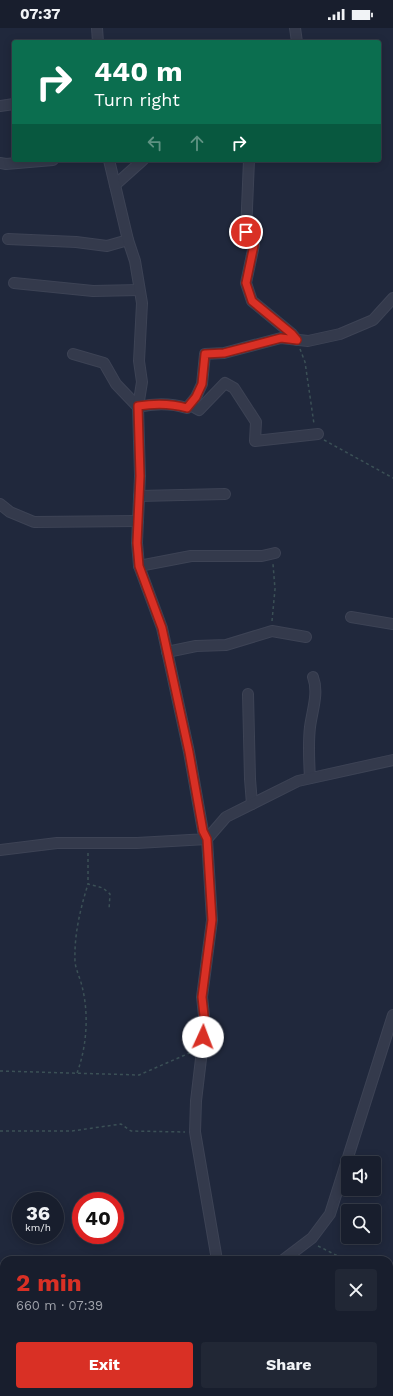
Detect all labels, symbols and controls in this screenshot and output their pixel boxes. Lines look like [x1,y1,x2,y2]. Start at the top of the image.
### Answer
text: 07:37 [20,5,60,23]
text: 440 m [94,55,183,88]
icon: right [28,56,80,108]
text: Turn right [94,89,180,110]
icon: left [144,132,166,154]
icon: ahead [186,132,208,154]
icon: right [228,132,250,154]
pin [229,215,263,249]
icon: arrive [235,221,257,243]
position arrow [182,1016,224,1058]
map controls [341,1156,381,1244]
button: sound [341,1156,381,1196]
speed limit sign: 40 [72,1192,124,1244]
text: 36 [26,1201,50,1225]
button: search [341,1204,381,1244]
text: km/h [25,1222,51,1233]
text: 2 min [16,1269,82,1297]
button: close [335,1269,377,1311]
text: 660 m · 07:39 [16,1298,103,1313]
button: Exit [16,1342,193,1388]
button: Share [201,1342,377,1388]

